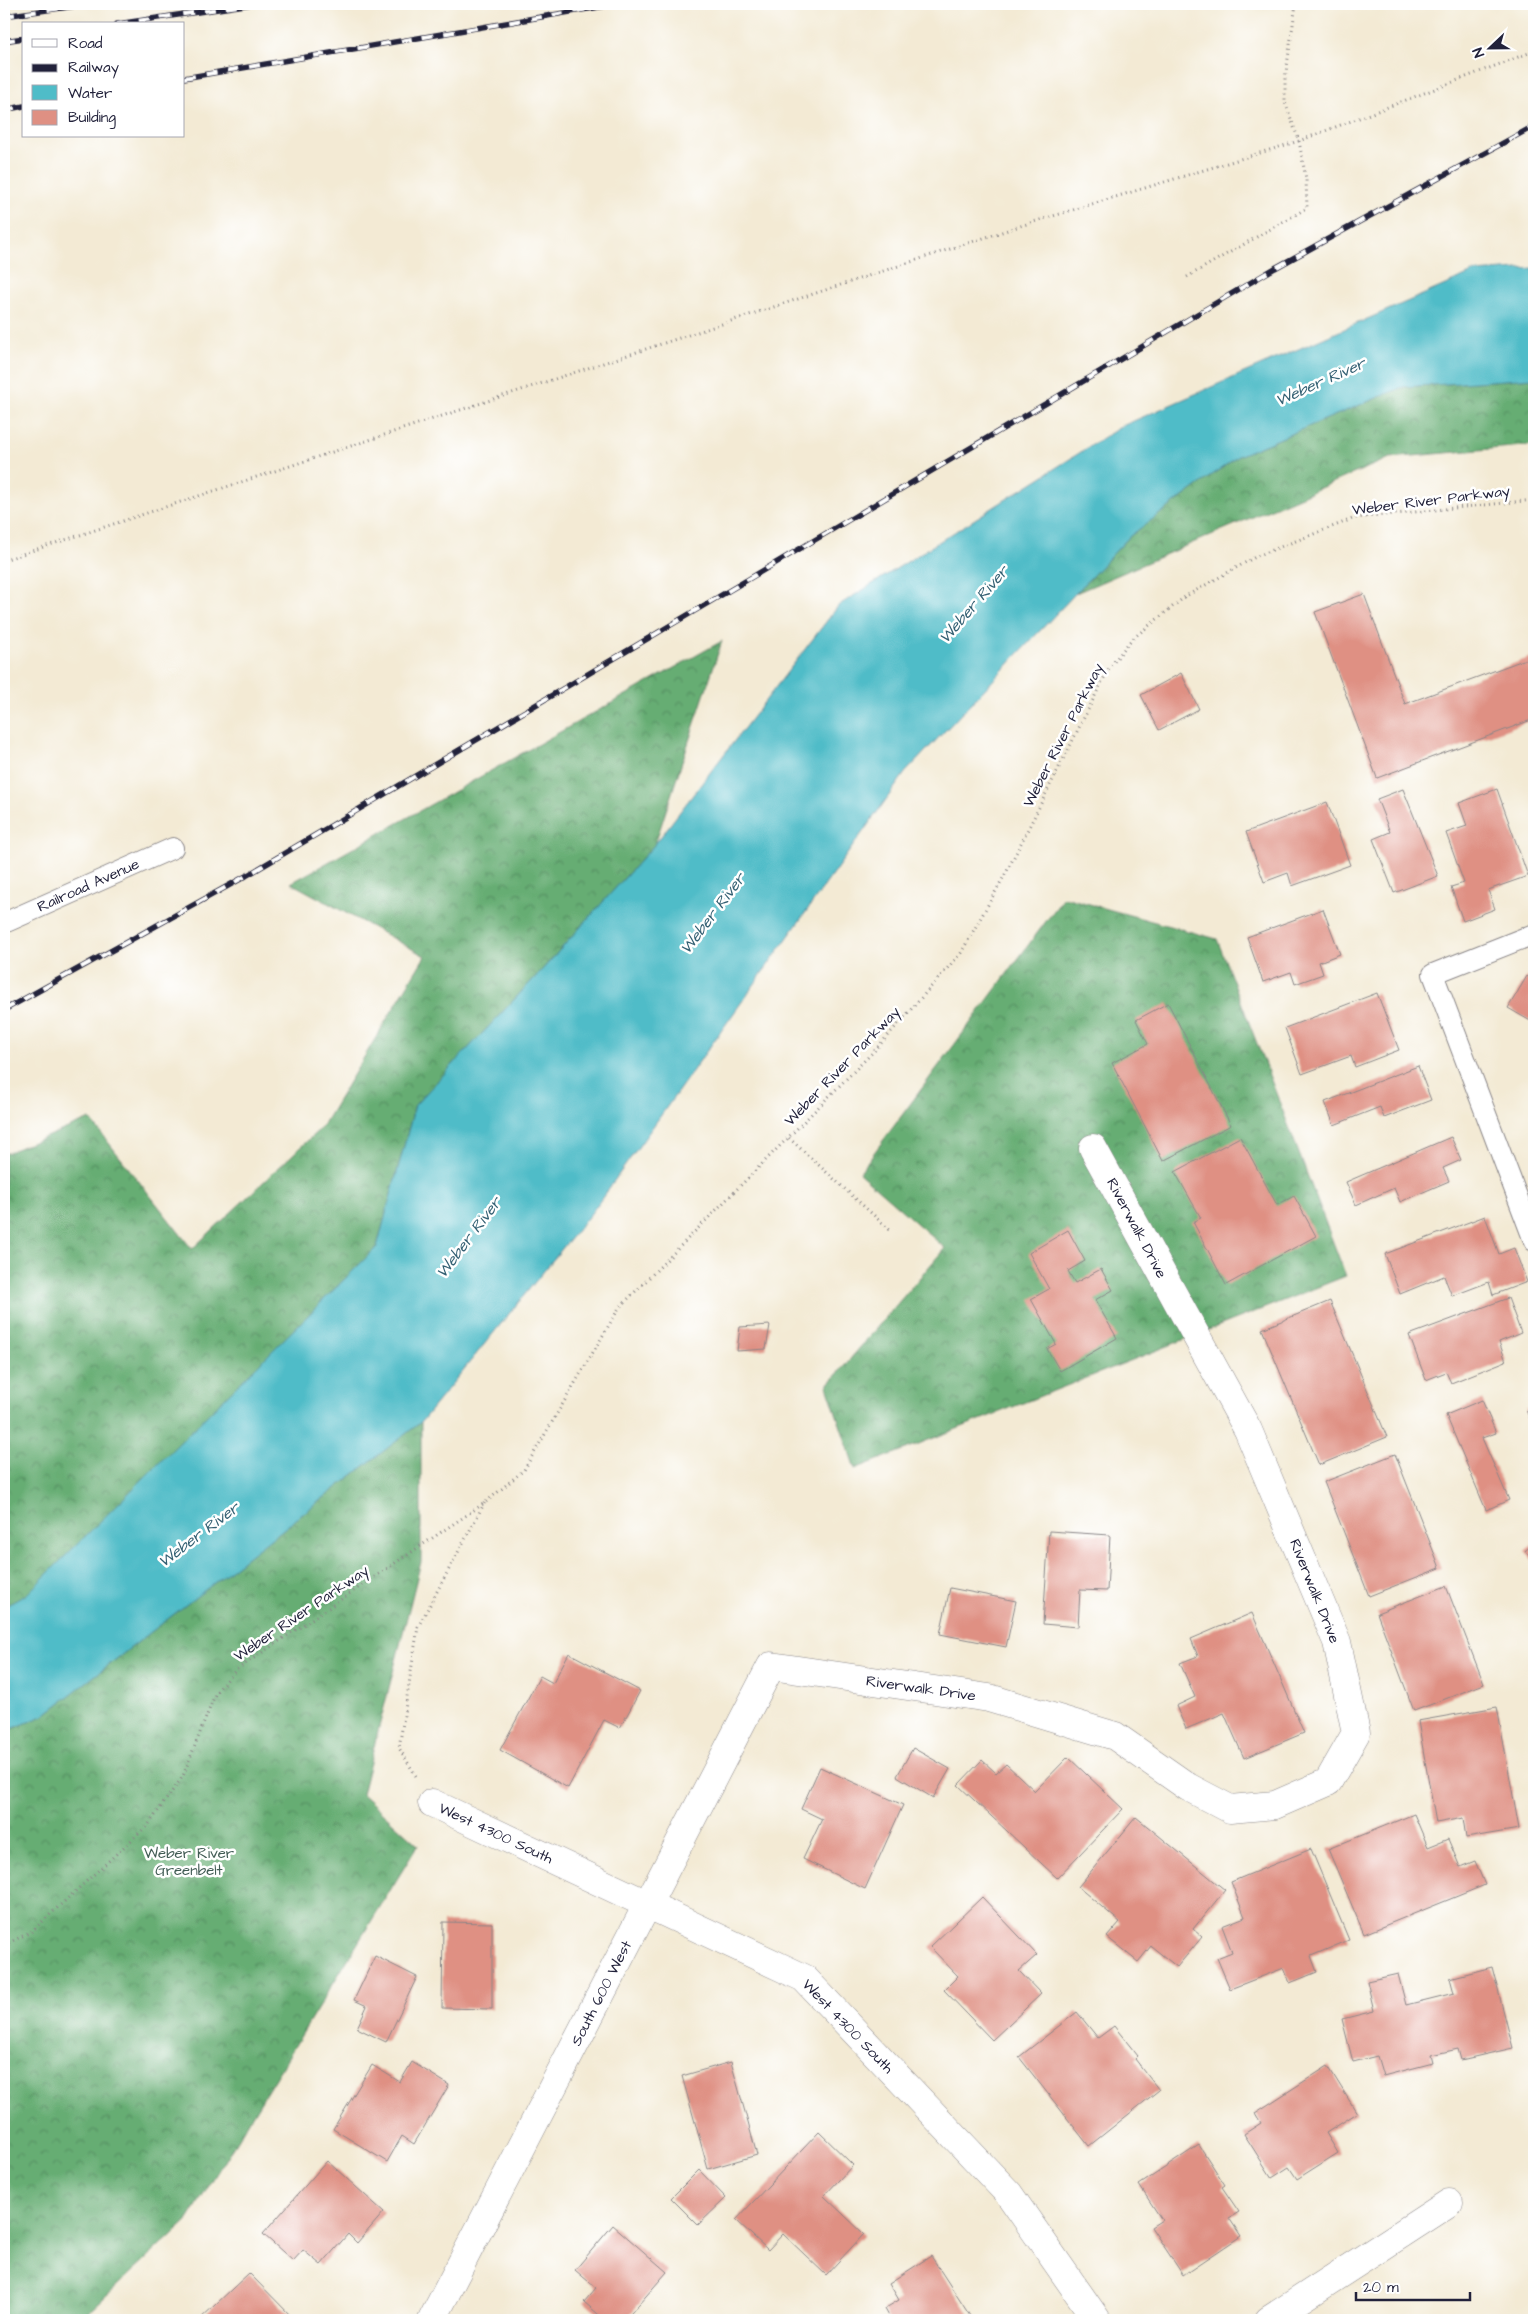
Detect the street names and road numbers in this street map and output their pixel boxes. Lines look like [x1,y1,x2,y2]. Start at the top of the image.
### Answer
street label: Weber River Parkway [1351,480,1511,522]
street label: Weber River Parkway [1018,660,1110,811]
street label: Railroad Avenue [34,854,143,917]
street label: Weber River Parkway [780,1002,906,1131]
street label: Riverwalk Drive [1101,1174,1172,1282]
street label: Riverwalk Drive [1284,1536,1345,1646]
street label: Weber River Parkway [230,1560,374,1667]
street label: Riverwalk Drive [865,1670,977,1707]
street label: West 4300 South [435,1798,557,1869]
street label: South 600 West [566,1937,637,2049]
street label: West 4300 South [797,1975,899,2079]

